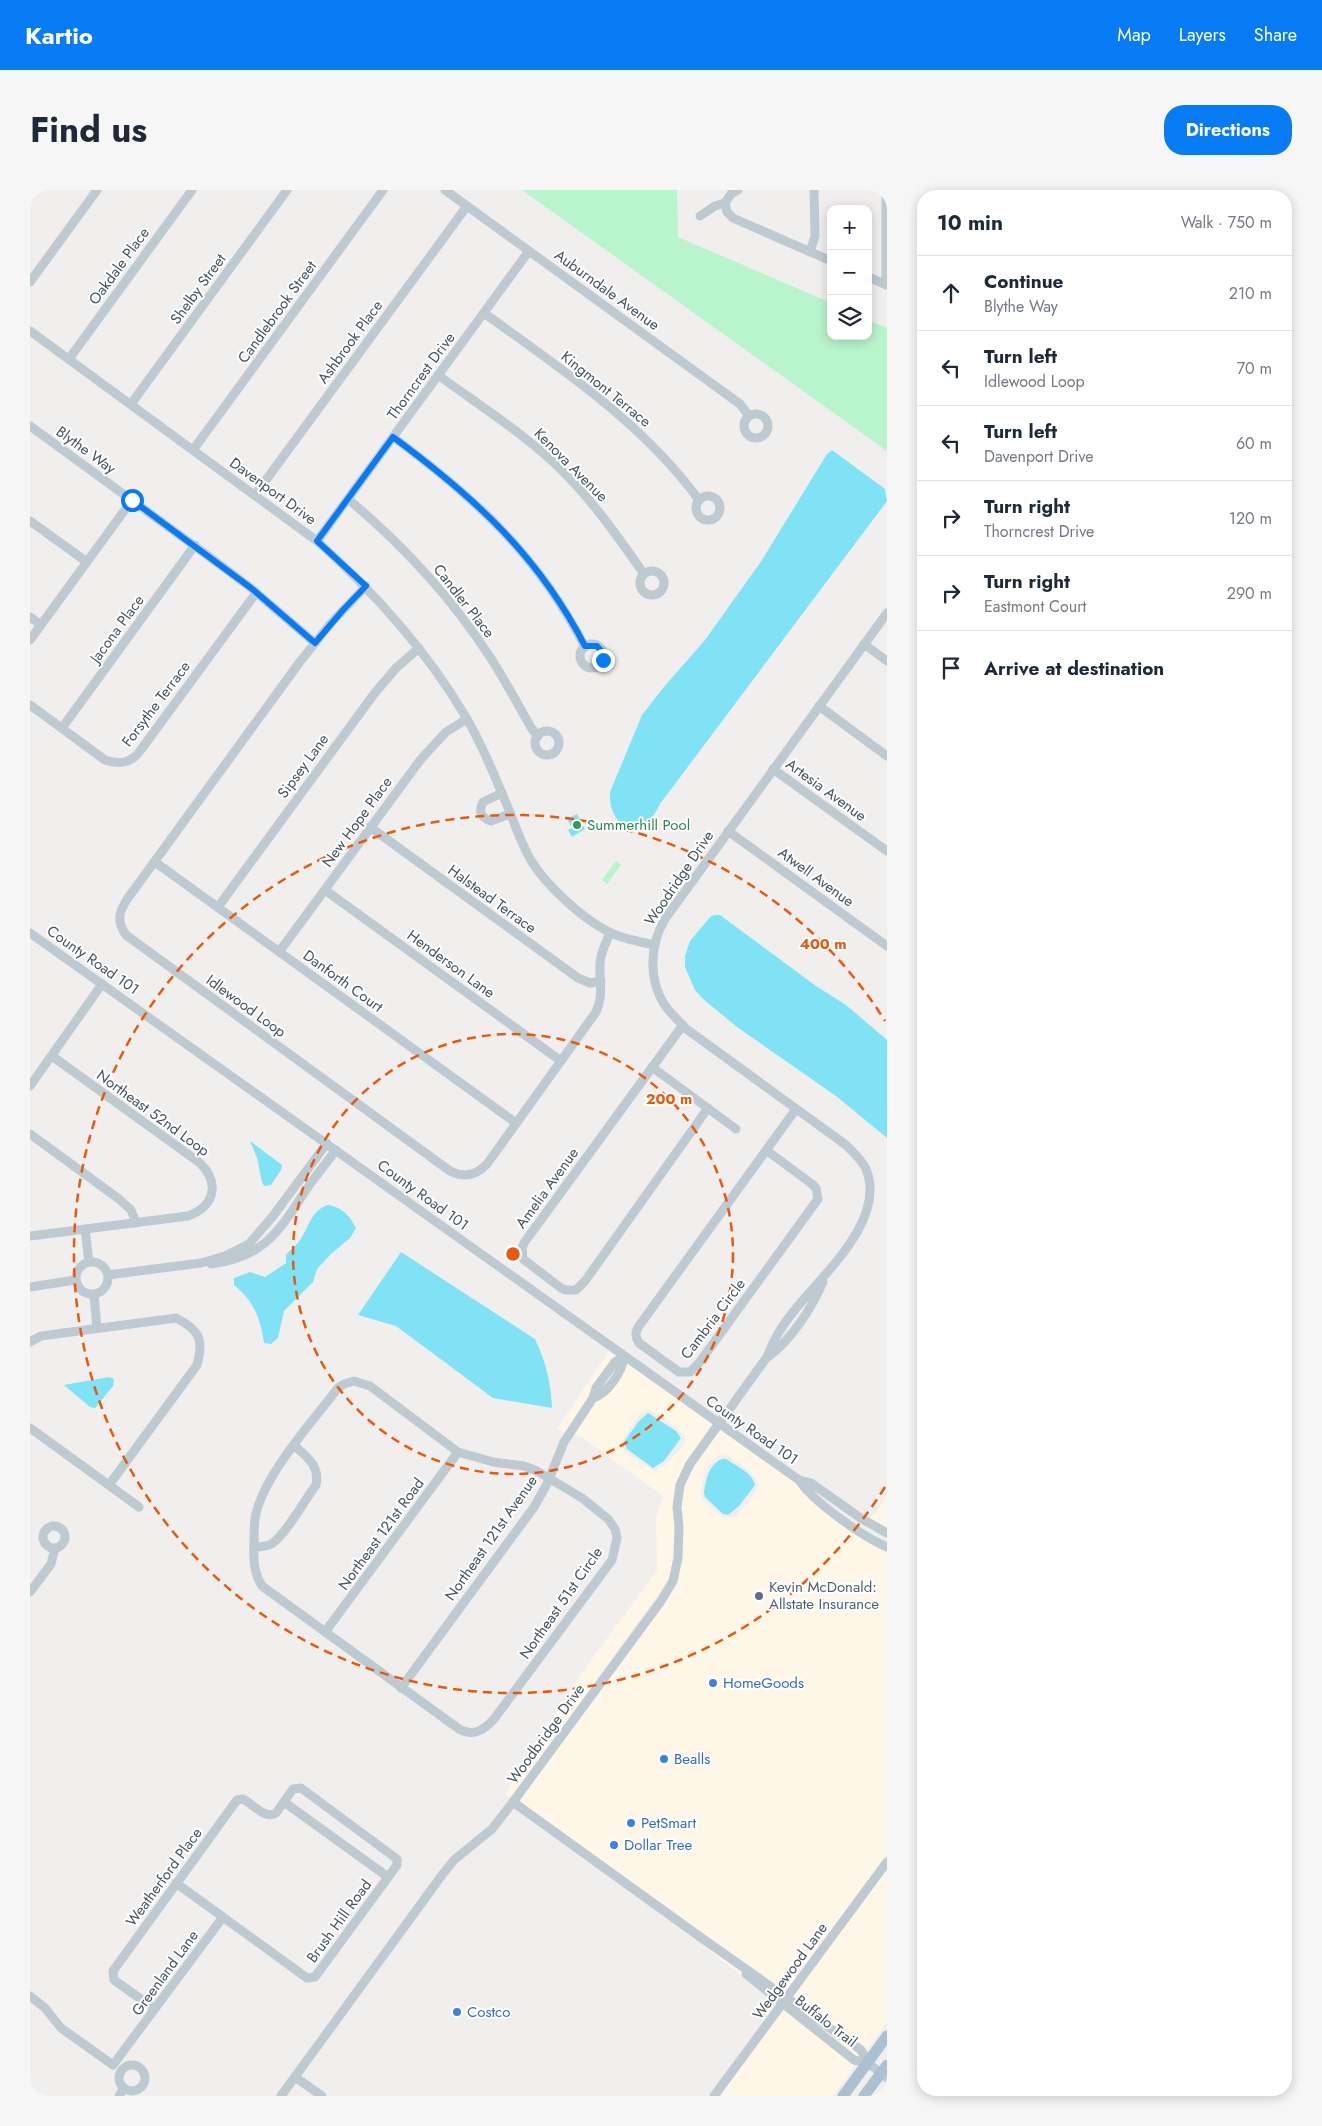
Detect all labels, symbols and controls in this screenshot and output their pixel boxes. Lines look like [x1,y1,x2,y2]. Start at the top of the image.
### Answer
text: Kartio [25,18,93,53]
text: Map [1117,22,1151,48]
text: Layers [1179,22,1226,48]
text: Share [1254,22,1297,48]
text: Find us [30,105,147,155]
button: Directions [1164,105,1292,155]
map controls [827,205,872,340]
button: + [827,205,872,250]
text: 10 min [937,208,1003,238]
text: Walk · 750 m [1181,211,1272,234]
street label: Oakdale Place [83,223,155,309]
street label: Auburndale Avenue [550,244,664,336]
street label: Shelby Street [165,249,231,329]
button: − [827,250,872,295]
street label: Candlebrook Street [232,256,322,368]
text: Continue [984,268,1063,295]
icon: ahead [937,279,965,307]
text: 210 m [1229,282,1272,305]
street label: Ashbrook Place [312,295,388,388]
button: layers [827,295,872,340]
text: Blythe Way [984,295,1058,318]
street label: Thorncrest Drive [382,328,460,424]
text: Turn left [984,343,1057,370]
street label: Kingmont Terrace [556,346,656,432]
icon: left [937,354,965,382]
text: 70 m [1237,357,1272,380]
text: Idlewood Loop [984,370,1085,393]
text: Turn left [984,418,1057,445]
street label: Blythe Way [52,421,121,479]
street label: Kenova Avenue [529,423,613,507]
icon: left [937,429,965,457]
text: 60 m [1236,432,1272,455]
text: Davenport Drive [984,445,1094,468]
street label: Davenport Drive [225,452,321,530]
route start [121,489,144,512]
text: Turn right [984,493,1070,520]
icon: right [937,504,965,532]
text: 120 m [1229,507,1272,530]
text: Thorncrest Drive [984,520,1094,543]
street label: Candler Place [428,559,500,643]
text: Turn right [984,568,1070,595]
icon: right [937,579,965,607]
text: 290 m [1227,582,1272,605]
street label: Jacona Place [84,590,149,669]
text: Eastmont Court [984,595,1086,618]
route end [592,649,615,672]
icon: arrive [937,654,965,682]
text: Arrive at destination [984,655,1164,682]
street label: Forsythe Terrace [116,656,196,751]
street label: Sipsey Lane [272,729,334,803]
street label: Artesia Avenue [781,753,871,827]
street label: New Hope Place [317,772,398,872]
place label: Summerhill Pool [587,814,690,836]
marker: Summerhill Pool [571,819,583,831]
street label: Woodridge Drive [639,826,719,930]
street label: Atwell Avenue [773,842,859,912]
street label: Halstead Terrace [443,859,541,939]
street label: County Road 101 [42,920,144,1000]
street label: Henderson Lane [402,925,500,1004]
text: 400 m [799,933,847,955]
street label: Danforth Court [299,944,388,1018]
street label: Idlewood Loop [201,969,291,1043]
street label: Northeast 52nd Loop [92,1064,214,1162]
text: 200 m [646,1088,692,1110]
street label: Amelia Avenue [510,1143,584,1233]
street label: County Road 101 [373,1154,473,1236]
centre of rings [504,1245,522,1263]
street label: Cambria Circle [675,1274,751,1364]
street label: County Road 101 [701,1390,803,1470]
street label: Northeast 121st Avenue [439,1471,543,1605]
street label: Northeast 121st Road [333,1473,429,1595]
street label: Northeast 51st Circle [514,1542,608,1664]
place label: Kevin McDonald: Allstate Insurance [769,1576,879,1615]
marker: Kevin McDonald: Allstate Insurance [753,1590,765,1602]
place label: HomeGoods [723,1672,804,1694]
marker: HomeGoods [707,1677,719,1689]
street label: Woodbridge Drive [502,1679,590,1789]
place label: Bealls [674,1748,710,1770]
marker: Bealls [658,1753,670,1765]
place label: PetSmart [641,1812,696,1834]
marker: PetSmart [625,1817,637,1829]
street label: Weatherford Place [121,1823,208,1931]
place label: Dollar Tree [624,1834,693,1856]
marker: Dollar Tree [608,1839,620,1851]
street label: Brush Hill Road [301,1875,377,1967]
street label: Wedgewood Lane [747,1918,833,2024]
street label: Greenland Lane [126,1925,204,2020]
street label: Buffalo Trail [790,1990,862,2052]
place label: Costco [467,2001,510,2023]
marker: Costco [451,2006,463,2018]

